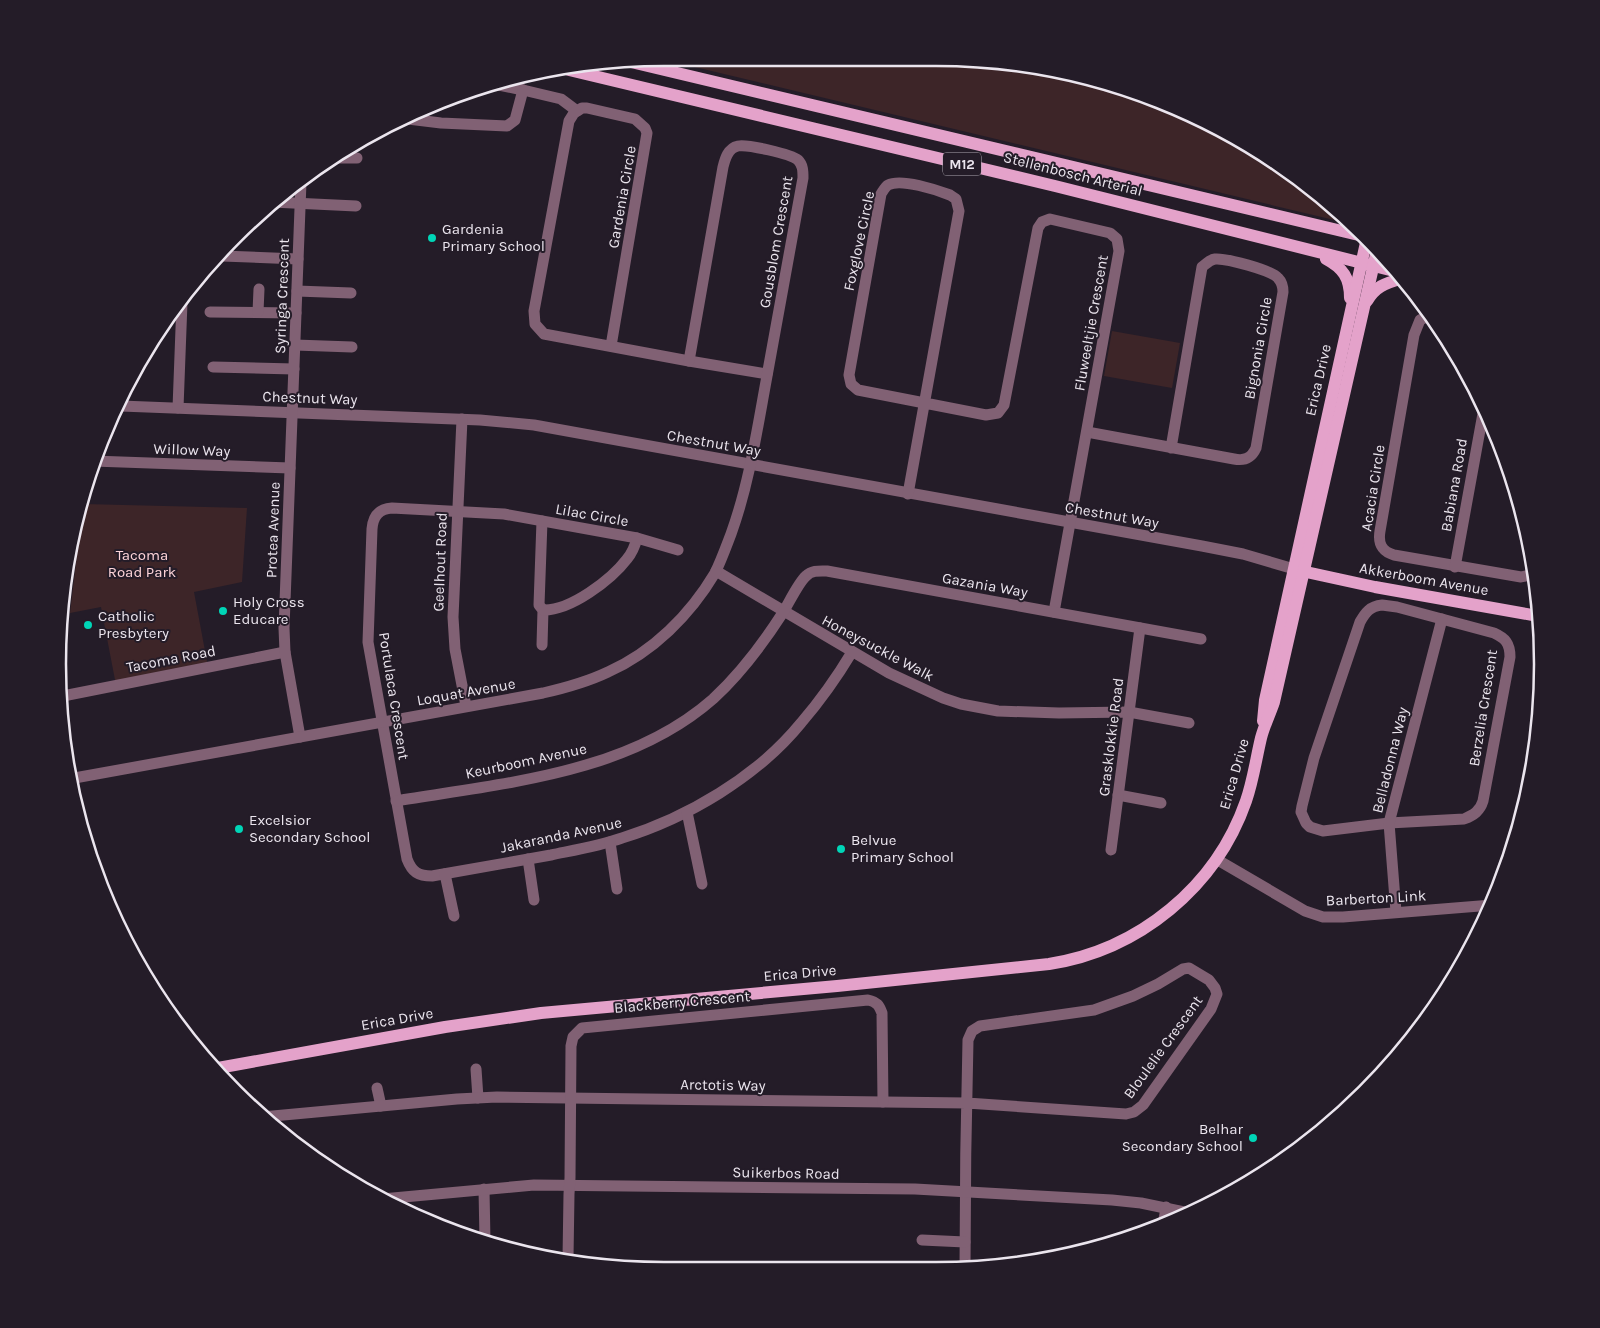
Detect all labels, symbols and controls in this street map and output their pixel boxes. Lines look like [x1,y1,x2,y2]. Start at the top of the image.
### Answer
street label: Gardenia Circle [604,144,640,250]
street label: Stellenbosch Arterial [1002,148,1144,200]
road number: M12 [943,152,981,175]
street label: Gousblom Crescent [755,174,797,310]
street label: Foxglove Circle [840,189,878,293]
place label: Gardenia Primary School [442,220,545,255]
marker: Gardenia Primary School [426,232,438,244]
street label: Syringa Crescent [271,238,293,354]
street label: Fluweeltjie Crescent [1070,253,1112,393]
street label: Bignonia Circle [1240,295,1276,401]
street label: Erica Drive [1301,342,1335,418]
street label: Chestnut Way [262,387,358,409]
street label: Chestnut Way [666,426,762,460]
street label: Babiana Road [1437,437,1471,533]
street label: Willow Way [153,440,231,460]
street label: Acacia Circle [1357,443,1389,533]
street label: Protea Avenue [262,481,284,579]
street label: Chestnut Way [1064,498,1160,532]
street label: Lilac Circle [554,500,630,530]
street label: Geelhout Road [429,512,451,612]
park label: Tacoma Road Park [108,546,176,581]
street label: Akkerboom Avenue [1358,559,1490,599]
street label: Gazania Way [941,569,1029,601]
place label: Holy Cross Educare [233,593,305,628]
marker: Holy Cross Educare [217,605,229,617]
place label: Catholic Presbytery [98,607,169,642]
street label: Honeysuckle Walk [819,611,937,685]
marker: Catholic Presbytery [82,619,94,631]
street label: Portulaca Crescent [375,631,413,761]
street label: Tacoma Road [125,642,217,676]
street label: Berzelia Crescent [1465,648,1501,768]
street label: Loquat Avenue [415,674,517,710]
street label: Grasklokkie Road [1095,677,1127,797]
street label: Belladonna Way [1368,705,1412,815]
street label: Erica Drive [1215,736,1253,812]
street label: Keurboom Avenue [464,739,588,783]
place label: Excelsior Secondary School [249,811,370,846]
street label: Jakaranda Avenue [499,813,623,857]
marker: Excelsior Secondary School [233,823,245,835]
place label: Belvue Primary School [851,831,954,866]
marker: Belvue Primary School [835,843,847,855]
street label: Barberton Link [1325,886,1427,910]
street label: Erica Drive [763,961,837,985]
street label: Blackberry Crescent [613,987,751,1017]
street label: Bloulelie Crescent [1120,992,1207,1102]
street label: Erica Drive [360,1004,434,1034]
street label: Arctotis Way [680,1075,766,1095]
place label: Belhar Secondary School [1122,1120,1244,1155]
marker: Belhar Secondary School [1247,1132,1259,1144]
street label: Suikerbos Road [732,1163,840,1183]

